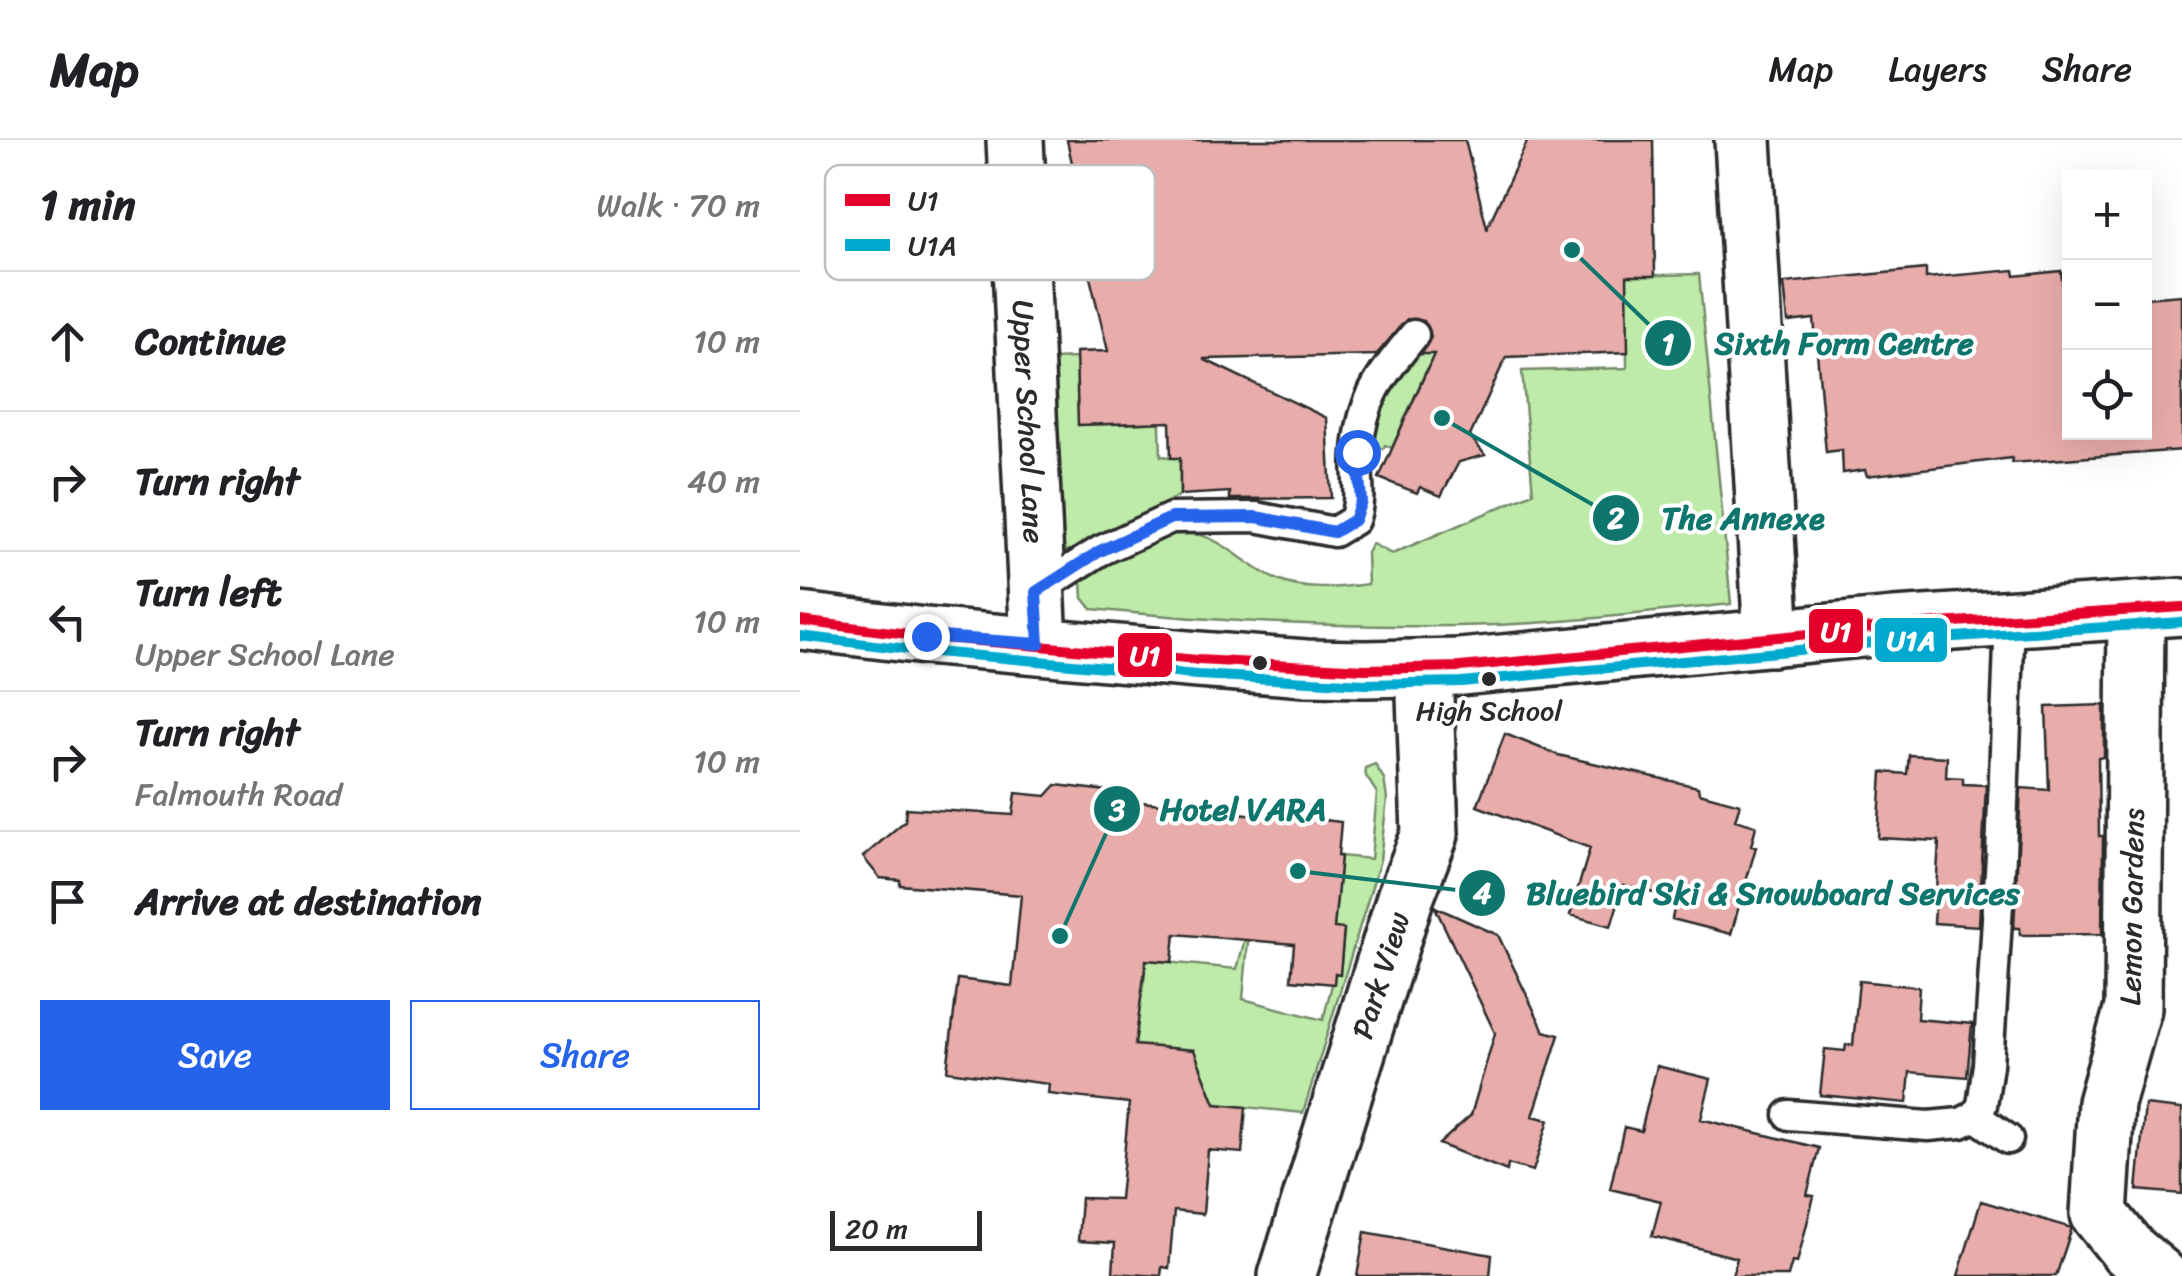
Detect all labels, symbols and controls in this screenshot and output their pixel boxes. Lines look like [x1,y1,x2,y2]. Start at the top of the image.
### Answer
text: Map [50,27,139,112]
text: Map [1769,38,1833,100]
text: Layers [1888,38,1987,100]
text: Share [2042,38,2132,100]
legend [825,165,1155,280]
text: 1 min [40,168,135,242]
map controls [2062,170,2152,440]
button: + [2062,170,2152,260]
text: U1 [908,176,939,225]
text: Walk · 70 m [597,177,760,234]
text: U1A [908,221,957,270]
button: − [2062,260,2152,350]
street label: Upper School Lane [996,299,1061,545]
text: Continue [135,308,286,375]
callout: Sixth Form Centre [1643,312,1994,374]
text: 10 m [693,313,760,370]
icon: ahead [40,314,95,369]
text: Sixth Form Centre [1713,315,1974,372]
text: 1 [1662,317,1675,371]
button: locate [2062,350,2152,440]
route start [1335,430,1381,476]
text: Turn right [135,448,300,515]
text: 40 m [687,453,760,510]
icon: right [40,454,95,509]
callout: The Annexe [1591,487,1845,549]
text: The Annexe [1661,490,1825,547]
text: 2 [1607,491,1625,545]
text: Turn left [135,559,281,626]
text: 10 m [693,593,760,650]
icon: left [40,594,95,649]
line badge: U1 [1807,607,1865,655]
text: U1 [1821,607,1851,656]
route end [904,614,950,660]
line badge: U1A [1873,616,1949,664]
text: U1A [1887,616,1935,665]
text: Upper School Lane [135,626,395,683]
line badge: U1 [1116,631,1174,679]
text: U1 [1130,631,1160,680]
unlabelled marker [1250,653,1270,673]
marker: High School [1479,669,1499,689]
place label: High School [1416,686,1563,735]
text: Turn right [135,699,300,766]
text: 10 m [693,733,760,790]
icon: right [40,734,95,789]
text: Falmouth Road [135,766,342,823]
callout: Hotel VARA [1092,778,1344,840]
text: Hotel VARA [1160,781,1326,838]
text: 3 [1108,783,1126,837]
street label: Lemon Gardens [2103,807,2161,1006]
callout: Bluebird Ski & Snowboard Services [1457,862,2040,924]
text: Bluebird Ski & Snowboard Services [1526,865,2021,922]
text: 4 [1473,866,1492,920]
text: Arrive at destination [135,868,482,935]
icon: arrive [40,874,95,929]
street label: Park View [1336,905,1426,1046]
button: Save [40,1000,390,1110]
button: Share [410,1000,760,1110]
text: 20 m [845,1204,908,1253]
scale bar [830,1206,982,1250]

